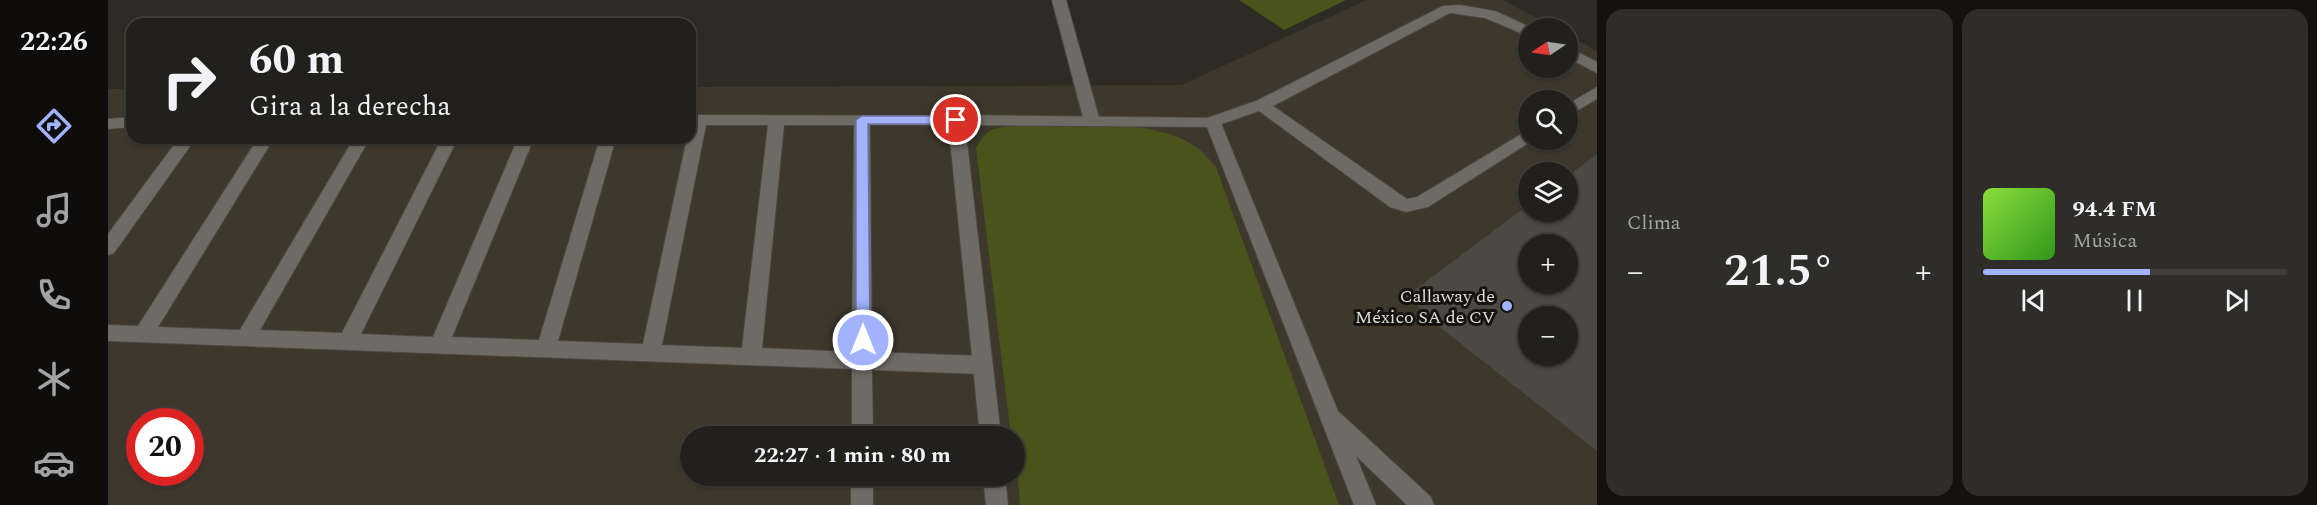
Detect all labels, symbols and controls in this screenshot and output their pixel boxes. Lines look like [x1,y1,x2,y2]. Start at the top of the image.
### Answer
north arrow [1518,18,1578,78]
map controls [1518,18,1578,366]
text: 22:26 [20,21,88,63]
text: 60 m [249,29,344,92]
icon: right [150,42,228,120]
text: Gira a la derecha [249,86,451,128]
button: search [1518,90,1578,150]
pin [930,94,981,145]
icon: arrive [939,103,972,136]
icon: directions [33,105,75,147]
button: layers [1518,162,1578,222]
icon: music [33,189,75,231]
text: 94.4 FM [2073,193,2157,226]
text: Clima [1627,208,1681,238]
text: Música [2073,226,2137,256]
button: + [1518,234,1578,294]
text: 21.5° [1724,237,1834,306]
text: − [1627,247,1644,297]
text: + [1915,247,1931,297]
icon: phone [33,274,75,316]
place label: Callaway de México SA de CV [1355,283,1495,331]
icon: previous [2017,284,2050,317]
icon: pause [2118,284,2151,317]
icon: next [2220,284,2253,317]
marker: Callaway de México SA de CV [1500,299,1514,313]
button: − [1518,306,1578,366]
position arrow [831,308,895,372]
icon: climate [33,358,75,400]
speed limit sign: 20 [126,408,204,486]
text: 22:27 · 1 min · 80 m [754,439,951,472]
icon: car [33,442,75,484]

